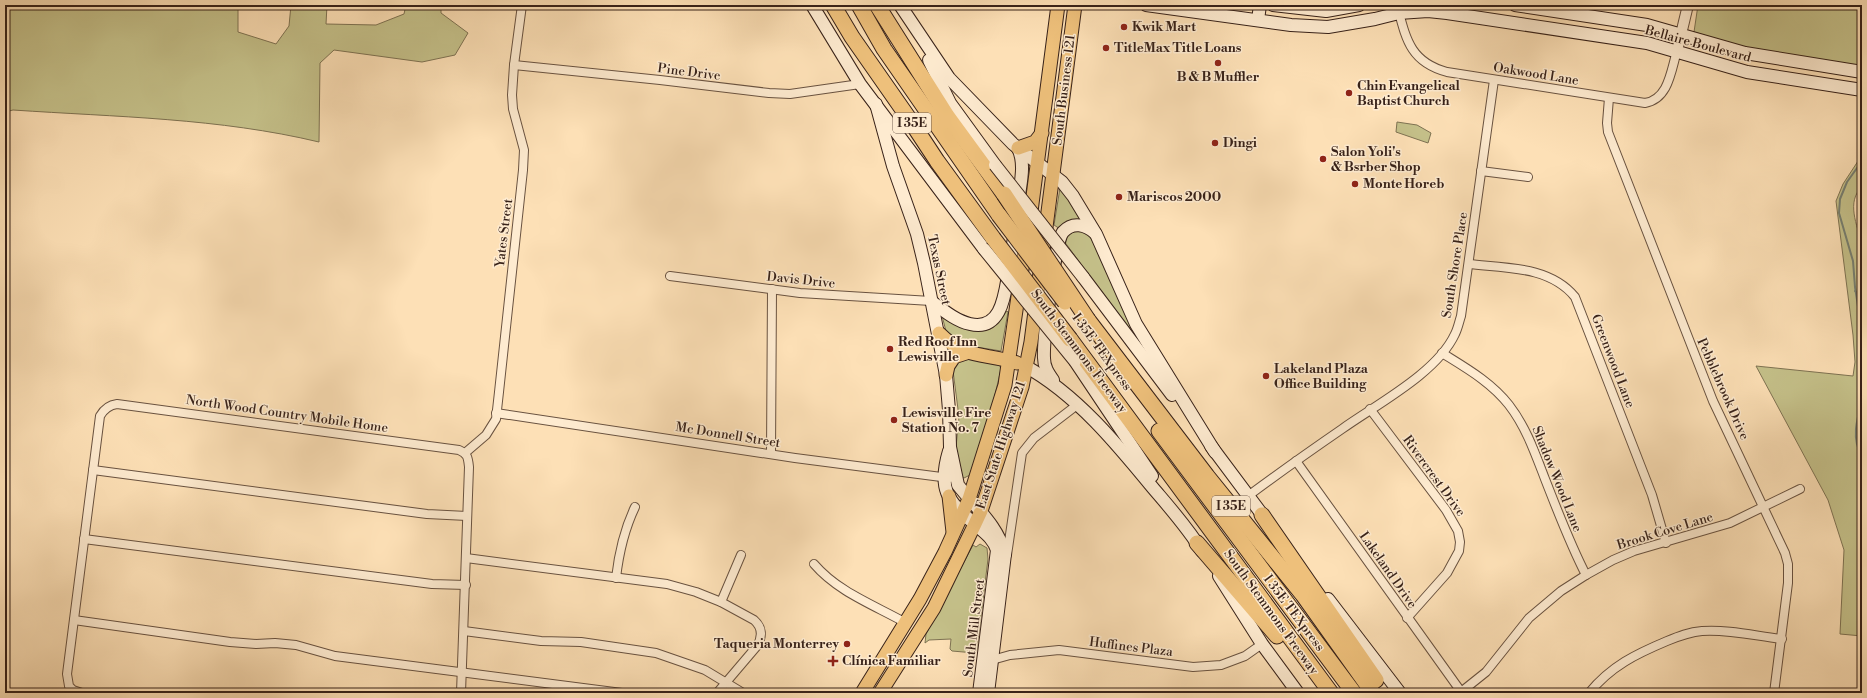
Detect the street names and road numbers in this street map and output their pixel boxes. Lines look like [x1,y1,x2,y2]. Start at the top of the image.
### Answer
street label: Bellaire Boulevard [1642,22,1753,66]
street label: South Business 121 [1049,33,1079,146]
street label: Oakwood Lane [1492,59,1580,89]
street label: Pine Drive [657,60,722,84]
road number: I 35E [893,113,931,133]
street label: Yates Street [492,197,516,269]
street label: South Shore Place [1439,210,1471,319]
street label: Texas Street [924,233,954,307]
street label: Davis Drive [766,268,836,292]
street label: South Stemmons Freeway [1027,286,1131,417]
street label: I 35E TEXpress [1069,310,1136,394]
street label: Greenwood Lane [1588,312,1638,410]
street label: Pebblebrook Drive [1693,336,1753,443]
street label: East State Highway 121 [973,378,1029,511]
street label: North Wood Country Mobile Home [185,392,390,436]
street label: Mc Donnell Street [674,419,782,451]
street label: Shadow Wood Lane [1528,424,1586,535]
street label: Rivercrest Drive [1399,432,1469,520]
road number: I 35E [1212,496,1250,516]
street label: Brook Cove Lane [1614,509,1715,554]
street label: Lakeland Drive [1356,529,1421,612]
street label: South Stemmons Freeway [1220,546,1322,678]
street label: I 35E TEXpress [1260,572,1328,655]
street label: South Mill Street [960,578,988,678]
street label: Huffines Plaza [1088,634,1174,660]

